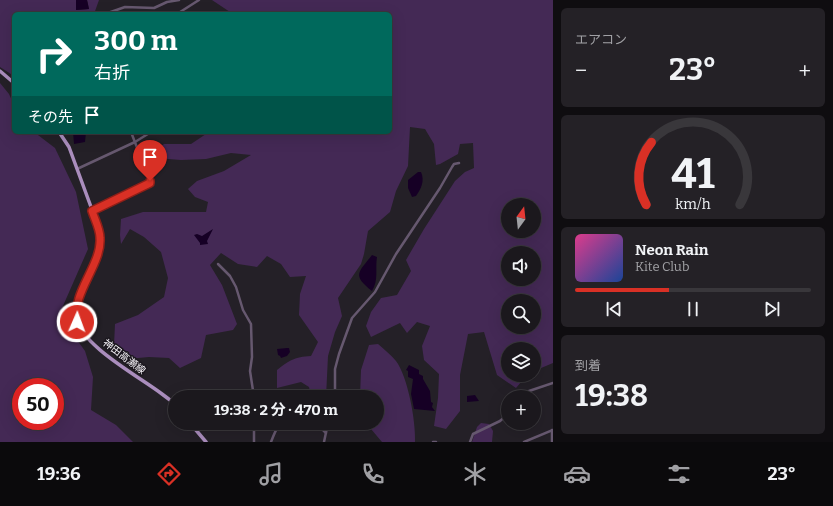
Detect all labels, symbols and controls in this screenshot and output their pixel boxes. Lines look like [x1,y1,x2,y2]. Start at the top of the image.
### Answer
text: 300 m [94,24,177,57]
icon: right [28,28,80,80]
text: エアコン [575,32,627,47]
text: 23° [669,52,716,88]
text: − [575,57,587,84]
text: + [798,57,811,84]
text: 右折 [94,62,130,84]
icon: arrive [81,104,103,126]
text: その先 [28,108,73,126]
pin [133,140,167,181]
icon: arrive [139,146,161,168]
text: 41 [671,149,715,199]
text: km/h [675,196,711,213]
north arrow [501,198,541,238]
map controls [501,198,541,430]
text: Neon Rain [635,241,708,259]
button: sound [501,246,541,286]
text: Kite Club [635,259,689,274]
button: search [501,294,541,334]
icon: previous [603,298,625,320]
icon: pause [682,298,704,320]
icon: next [761,298,783,320]
position arrow [56,301,98,343]
street label: 神田高瀬線 [100,337,148,377]
button: layers [501,342,541,382]
text: 到着 [575,358,601,373]
speed limit sign: 50 [12,378,64,430]
text: 19:38 [575,378,648,414]
button: + [501,390,541,430]
text: 19:38 · 2 分 · 470 m [214,401,338,419]
icon: directions [155,460,183,488]
icon: music [257,460,285,488]
icon: phone [359,460,387,488]
icon: climate [461,460,489,488]
icon: car [563,460,591,488]
icon: filters [665,460,693,488]
text: 19:36 [37,463,81,485]
text: 23° [767,463,796,485]

